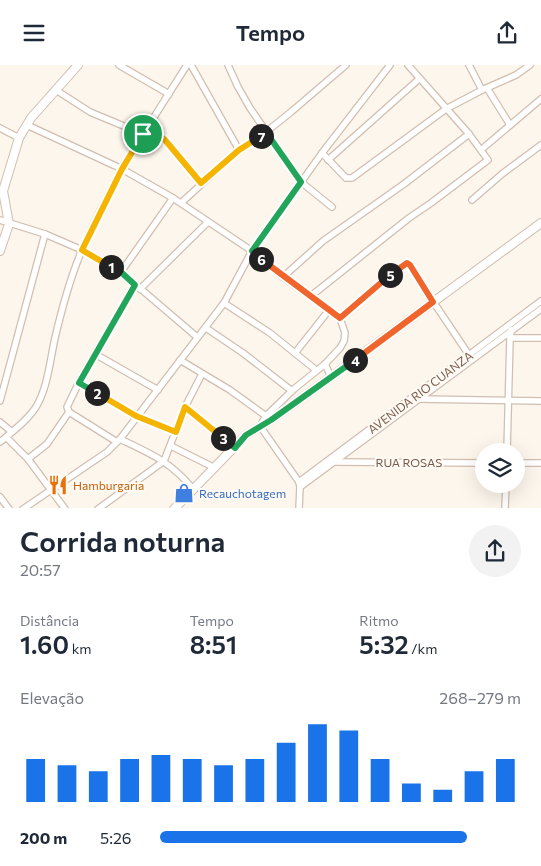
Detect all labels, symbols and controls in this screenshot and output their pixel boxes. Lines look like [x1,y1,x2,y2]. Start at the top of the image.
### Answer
icon: menu [20,19,48,47]
text: Tempo [236,19,305,46]
icon: share [493,19,521,47]
pin [122,113,164,155]
icon: arrive [129,120,157,148]
pin: 7 [248,123,274,149]
text: 7 [258,128,265,145]
pin: 6 [248,247,274,271]
text: 6 [257,251,266,268]
pin: 1 [98,255,124,279]
text: 1 [108,259,115,276]
pin: 5 [378,263,402,287]
text: 5 [386,267,395,284]
pin: 4 [342,347,368,373]
street label: AVENIDA RIO CUANZA [365,348,475,436]
text: 4 [351,352,360,369]
pin: 2 [84,381,110,405]
text: 2 [94,385,101,402]
pin: 3 [210,425,236,451]
text: 3 [219,430,228,447]
map controls [475,443,525,493]
button: layers [475,443,525,493]
street label: RUA ROSAS [376,455,442,469]
restaurant icon: Hamburgaria [47,474,69,496]
place label: Hamburgaria [73,478,144,492]
shop icon: Recauchotagem [173,482,195,504]
place label: Recauchotagem [199,486,286,500]
text: Corrida noturna [20,524,225,558]
button: share [469,525,521,577]
text: 20:57 [20,560,61,579]
text: Distância [20,612,79,629]
text: Tempo [190,612,234,629]
text: Ritmo [359,612,399,629]
text: 1.60 [20,629,69,659]
text: 8:51 [190,629,237,659]
text: 5:32 [359,629,409,659]
text: km [69,640,91,657]
text: /km [409,640,437,657]
text: Elevação [20,688,84,707]
text: 268–279 m [439,688,521,707]
text: 200 m [20,828,67,847]
text: 5:26 [100,828,132,847]

